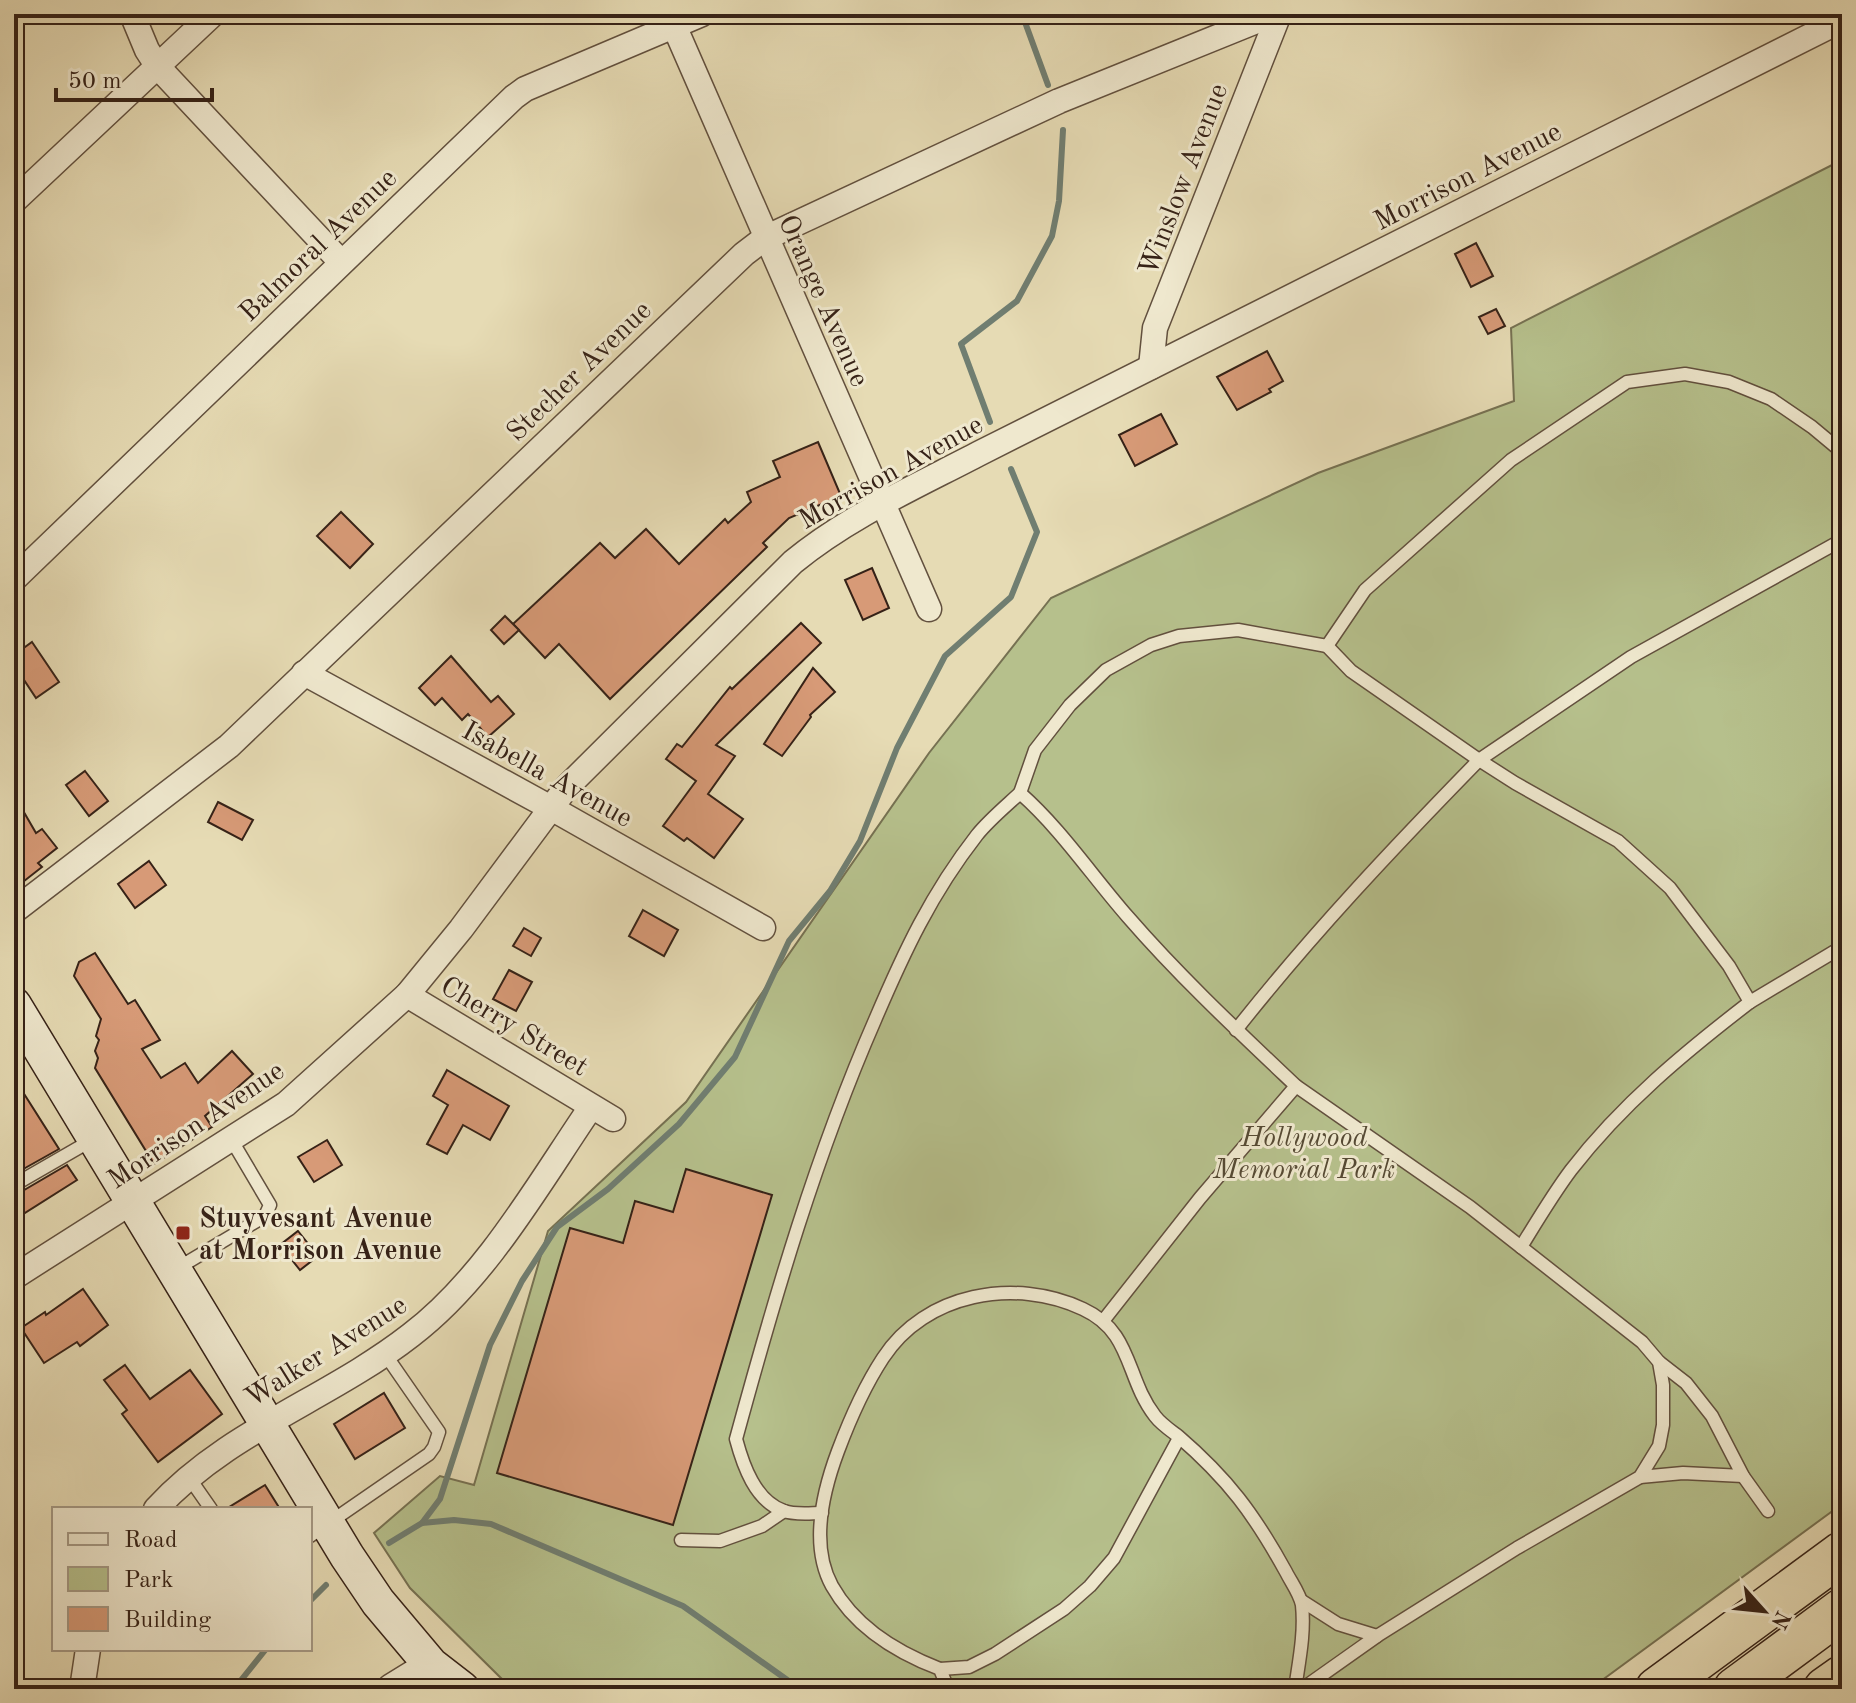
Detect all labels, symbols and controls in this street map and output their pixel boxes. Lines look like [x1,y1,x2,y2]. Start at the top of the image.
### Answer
scale bar [56,52,212,102]
text: 50 m [68,70,122,94]
street label: Winslow Avenue [1135,80,1234,280]
street label: Morrison Avenue [1370,118,1566,237]
street label: Balmoral Avenue [235,164,403,328]
street label: Orange Avenue [772,211,873,391]
street label: Stecher Avenue [503,297,658,448]
street label: Morrison Avenue [795,411,988,536]
street label: Isabella Avenue [457,717,636,834]
street label: Cherry Street [435,973,592,1083]
street label: Morrison Avenue [104,1057,290,1196]
park label: Hollywood Memorial Park [1212,1125,1395,1185]
place label: Stuyvesant Avenue at Morrison Avenue [199,1206,442,1266]
marker: Stuyvesant Avenue at Morrison Avenue [174,1224,192,1242]
street label: Walker Avenue [241,1292,412,1413]
legend [52,1507,312,1651]
text: Road [124,1529,177,1553]
text: Park [124,1569,173,1593]
north arrow [1724,1571,1804,1651]
text: N [1766,1607,1794,1632]
text: Building [124,1609,211,1633]

